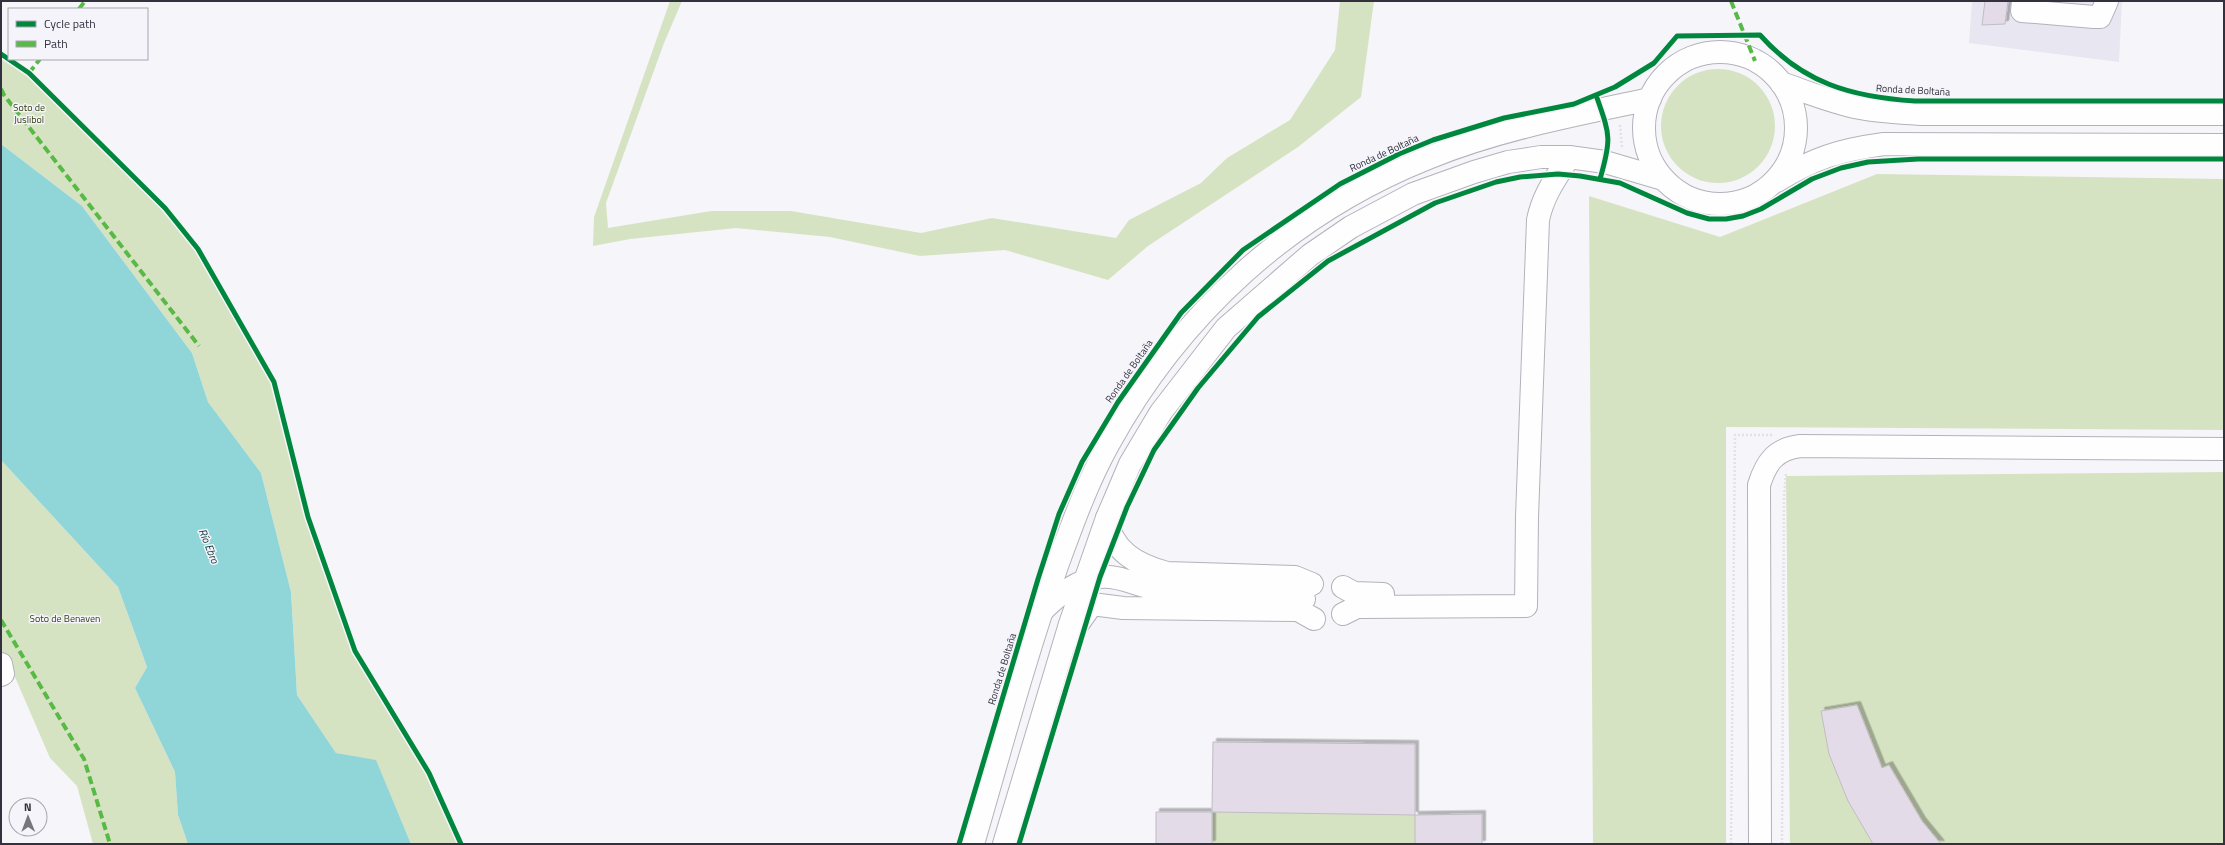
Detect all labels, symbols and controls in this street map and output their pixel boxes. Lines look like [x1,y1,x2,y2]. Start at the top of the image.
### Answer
legend [8,8,148,60]
text: Cycle path [44,14,96,33]
text: Path [44,34,68,53]
street label: Ronda de Boltaña [1875,81,1951,99]
park label: Soto de Juslibol [13,100,45,127]
street label: Ronda de Boltaña [1347,130,1421,176]
street label: Ronda de Boltaña [1102,336,1156,406]
water label: Río Ebro [195,526,223,566]
park label: Soto de Benaven [30,611,100,626]
street label: Ronda de Boltaña [984,631,1020,707]
north arrow [8,797,48,837]
text: N [24,799,32,815]

